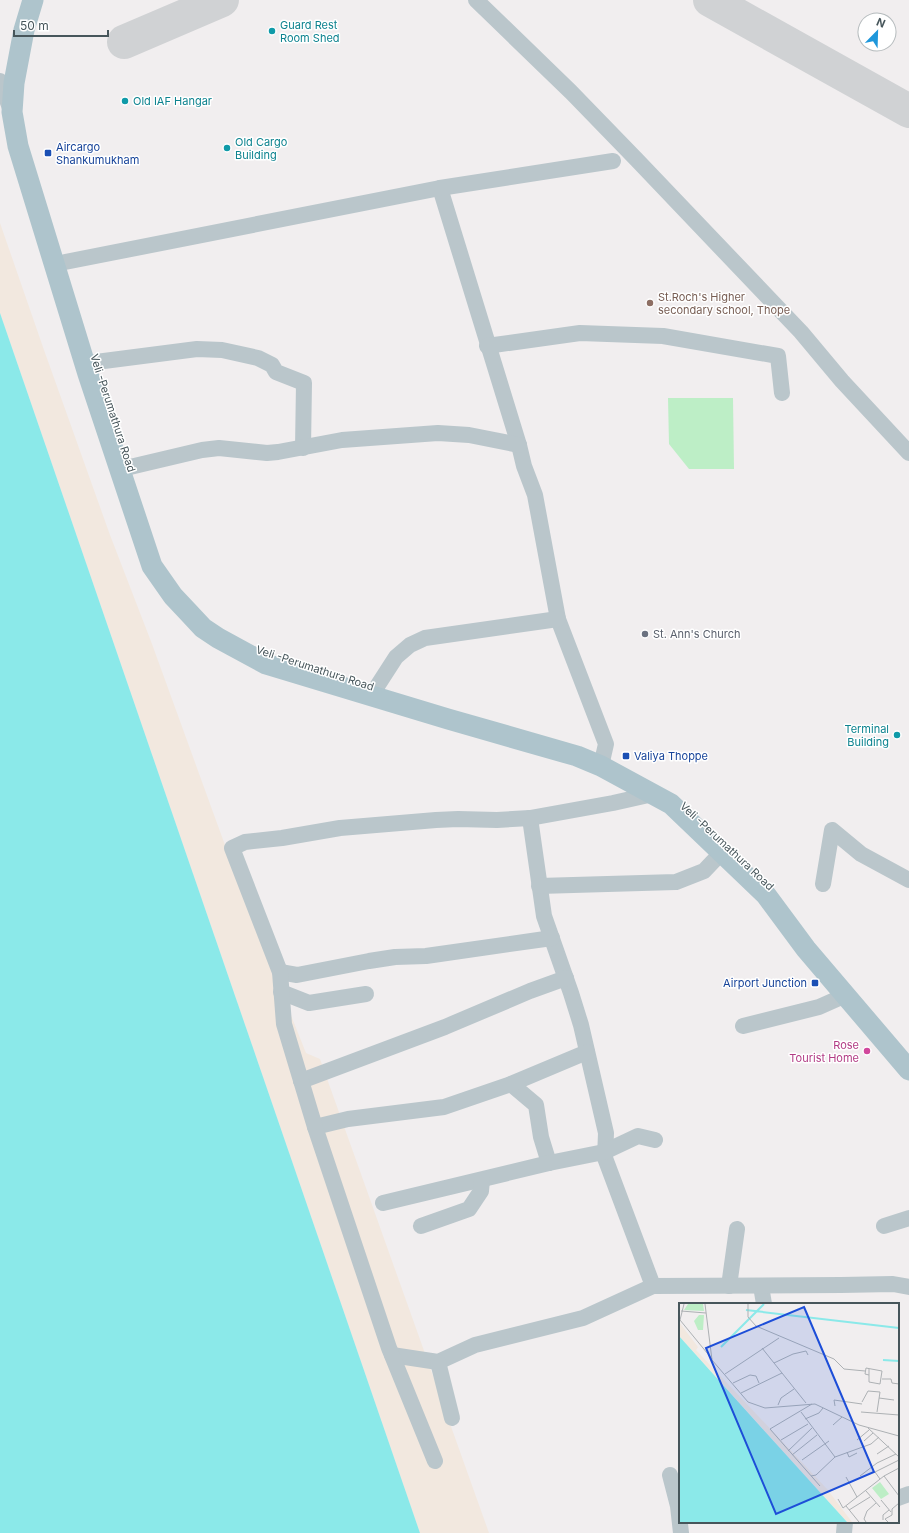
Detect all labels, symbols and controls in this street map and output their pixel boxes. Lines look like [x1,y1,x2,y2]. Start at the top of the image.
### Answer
scale bar [14,12,108,38]
north arrow [857,12,897,52]
text: N [874,15,888,31]
text: 50 m [20,18,49,33]
place label: Guard Rest Room Shed [280,18,340,45]
marker: Guard Rest Room Shed [267,26,277,36]
place label: Old IAF Hangar [133,94,212,108]
marker: Old IAF Hangar [120,96,130,106]
place label: Old Cargo Building [235,135,288,162]
place label: Aircargo Shankumukham [56,140,139,167]
marker: Old Cargo Building [222,143,232,153]
marker: Aircargo Shankumukham [43,148,53,158]
place label: St.Roch's Higher secondary school, Thope [658,290,790,317]
marker: St.Roch's Higher secondary school, Thope [645,298,655,308]
street label: Veli -Perumathura Road [87,352,139,474]
place label: St. Ann's Church [653,627,741,641]
marker: St. Ann's Church [640,629,650,639]
street label: Veli -Perumathura Road [254,642,376,694]
place label: Terminal Building [844,722,889,749]
marker: Terminal Building [892,730,902,740]
place label: Valiya Thoppe [634,749,708,763]
marker: Valiya Thoppe [621,751,631,761]
street label: Veli -Perumathura Road [677,799,777,893]
place label: Airport Junction [723,976,807,990]
marker: Airport Junction [810,978,820,988]
place label: Rose Tourist Home [789,1038,859,1065]
marker: Rose Tourist Home [862,1046,872,1056]
inset map [679,1303,899,1523]

